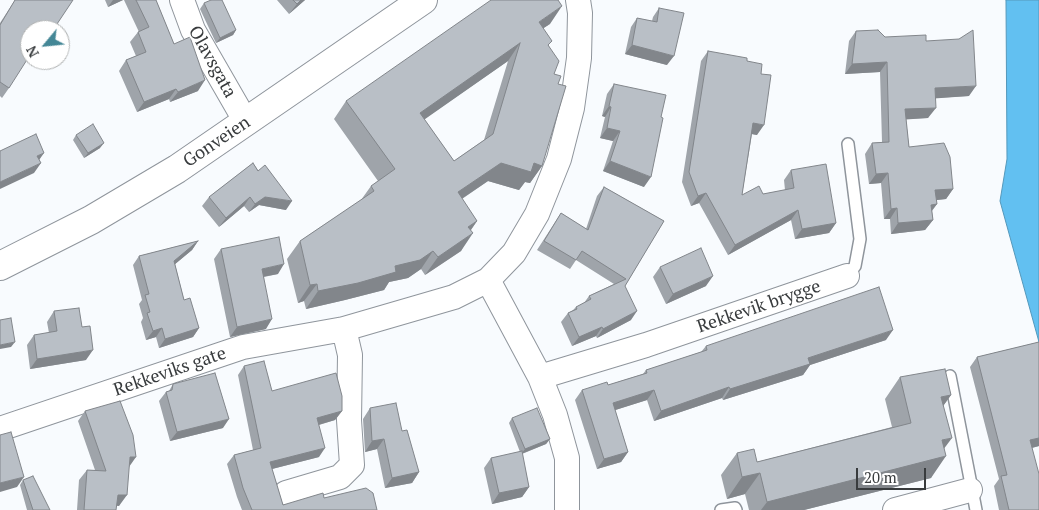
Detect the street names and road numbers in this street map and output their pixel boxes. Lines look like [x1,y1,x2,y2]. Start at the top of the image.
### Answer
street label: Olavsgata [183,22,241,102]
street label: Gonveien [179,112,255,172]
street label: Rekkevik brygge [694,276,824,338]
street label: Rekkeviks gate [111,343,229,401]

